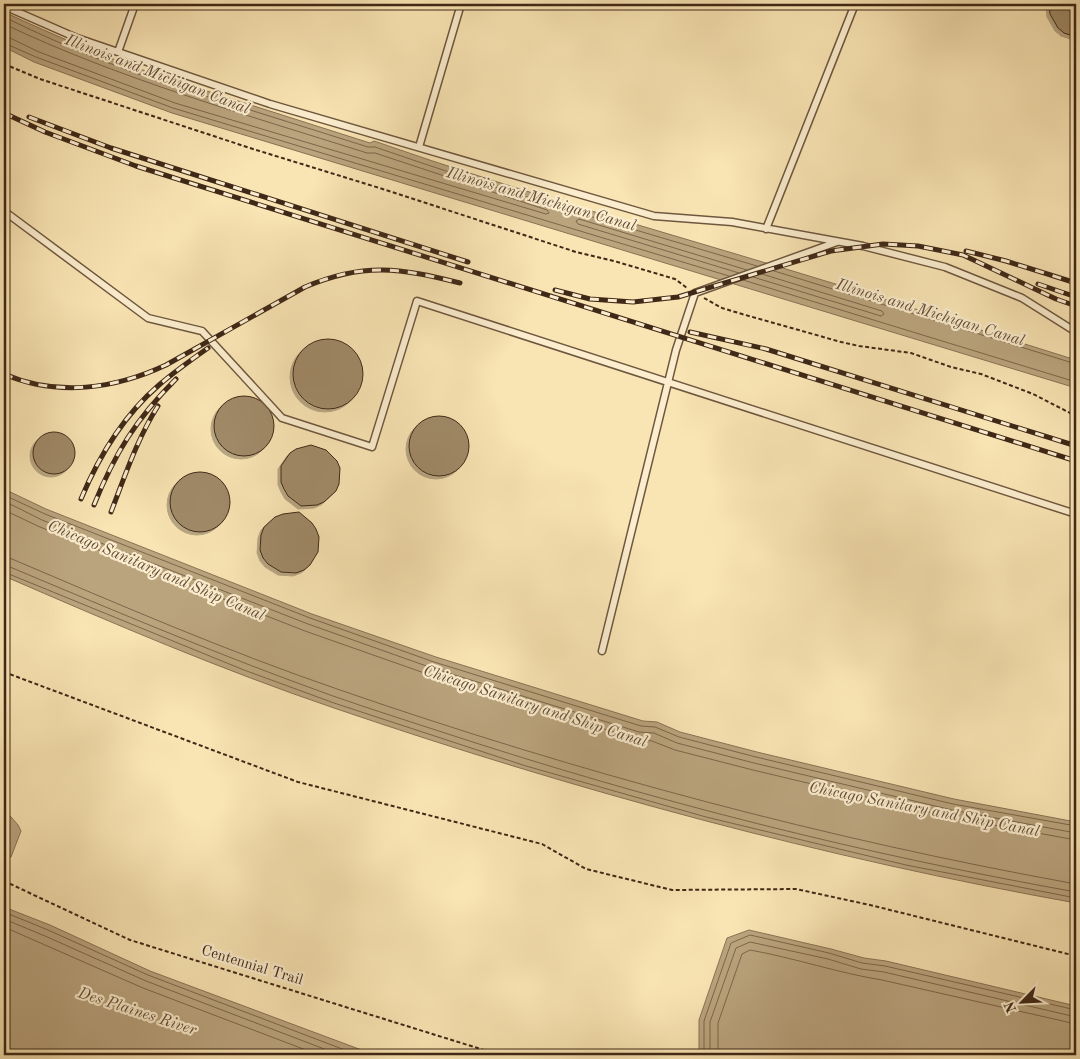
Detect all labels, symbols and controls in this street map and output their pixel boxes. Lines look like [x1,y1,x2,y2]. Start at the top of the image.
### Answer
water label: Illinois and Michigan Canal [62,32,252,118]
water label: Illinois and Michigan Canal [443,165,638,235]
water label: Illinois and Michigan Canal [833,276,1027,349]
water label: Chicago Sanitary and Ship Canal [45,518,267,624]
water label: Chicago Sanitary and Ship Canal [421,663,649,751]
water label: Chicago Sanitary and Ship Canal [807,780,1041,840]
street label: Centennial Trail [199,943,305,989]
north arrow [998,976,1048,1026]
water label: Des Plaines River [75,985,199,1039]
text: N [1002,999,1020,1015]

